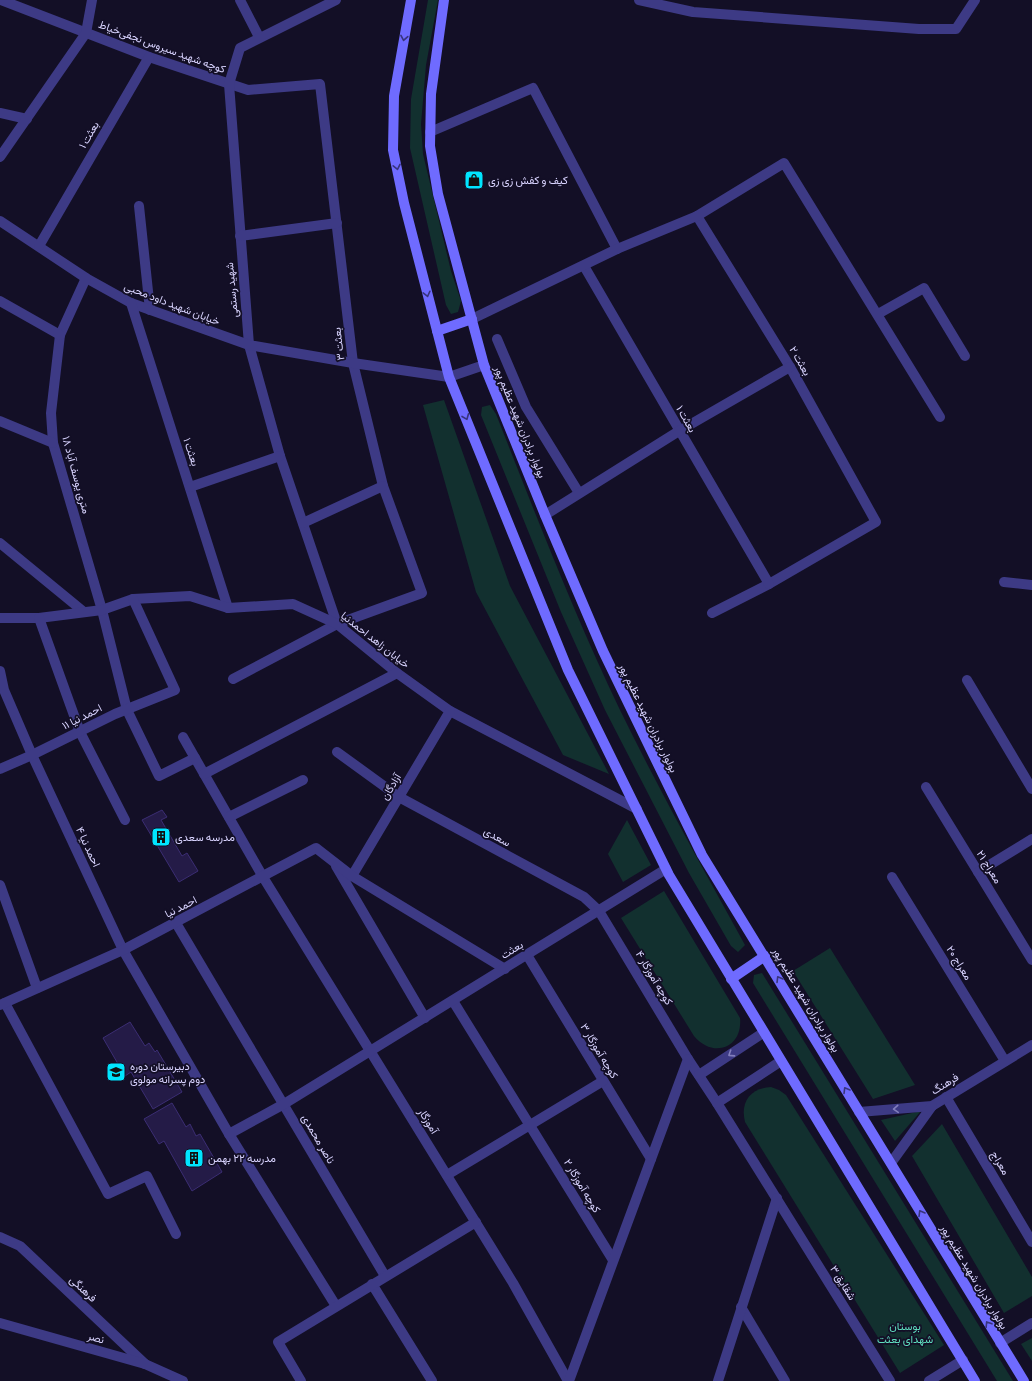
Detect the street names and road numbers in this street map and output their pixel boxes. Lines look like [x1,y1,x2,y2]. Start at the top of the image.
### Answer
street label: کوچه شهید سیروس نجفی‌خیاط [96,17,228,77]
street label: بعثت ۱ [75,119,103,151]
street label: شهید رستمی [222,261,242,318]
street label: خیابان شهید داود محبی [122,279,222,329]
street label: بعثت ۳ [330,327,348,361]
street label: بعثت ۲ [786,344,814,378]
street label: بولوار برادران شهید عظیم‌ پور [490,363,549,480]
street label: بعثت ۱ [672,403,700,435]
street label: ۱۸ متری یوسف آباد [58,435,94,516]
street label: بعثت ۱ [179,436,203,468]
street label: خیابان زاهد احمدنیا [338,608,412,672]
street label: بولوار برادران شهید عظیم‌ پور [615,660,681,775]
street label: احمد نیا ۱۱ [60,701,104,733]
street label: آزادگان [377,770,406,803]
street label: احمد نیا ۴ [72,824,104,870]
street label: سعدی [481,824,513,851]
street label: معراج ۲۱ [973,847,1005,887]
street label: احمد نیا [162,893,200,921]
street label: بعثت [498,937,526,963]
street label: معراج ۲۰ [943,943,976,983]
street label: بولوار برادران شهید عظیم‌ پور [768,944,843,1055]
street label: کوچه آموزگار ۴ [632,948,676,1008]
street label: کوچه آموزگار ۳ [577,1021,621,1082]
street label: فرهنگ [928,1070,962,1098]
street label: آموزگار [414,1104,442,1138]
street label: ناصر محمدی [298,1111,338,1167]
street label: معراج [987,1148,1013,1178]
street label: کوچه آموزگار ۲ [560,1156,604,1216]
street label: بولوار برادران شهید عظیم‌ پور [936,1221,1011,1332]
street label: شقایق ۳ [826,1263,860,1304]
street label: فرهنگی [66,1272,100,1306]
street label: نصر [85,1328,106,1348]

